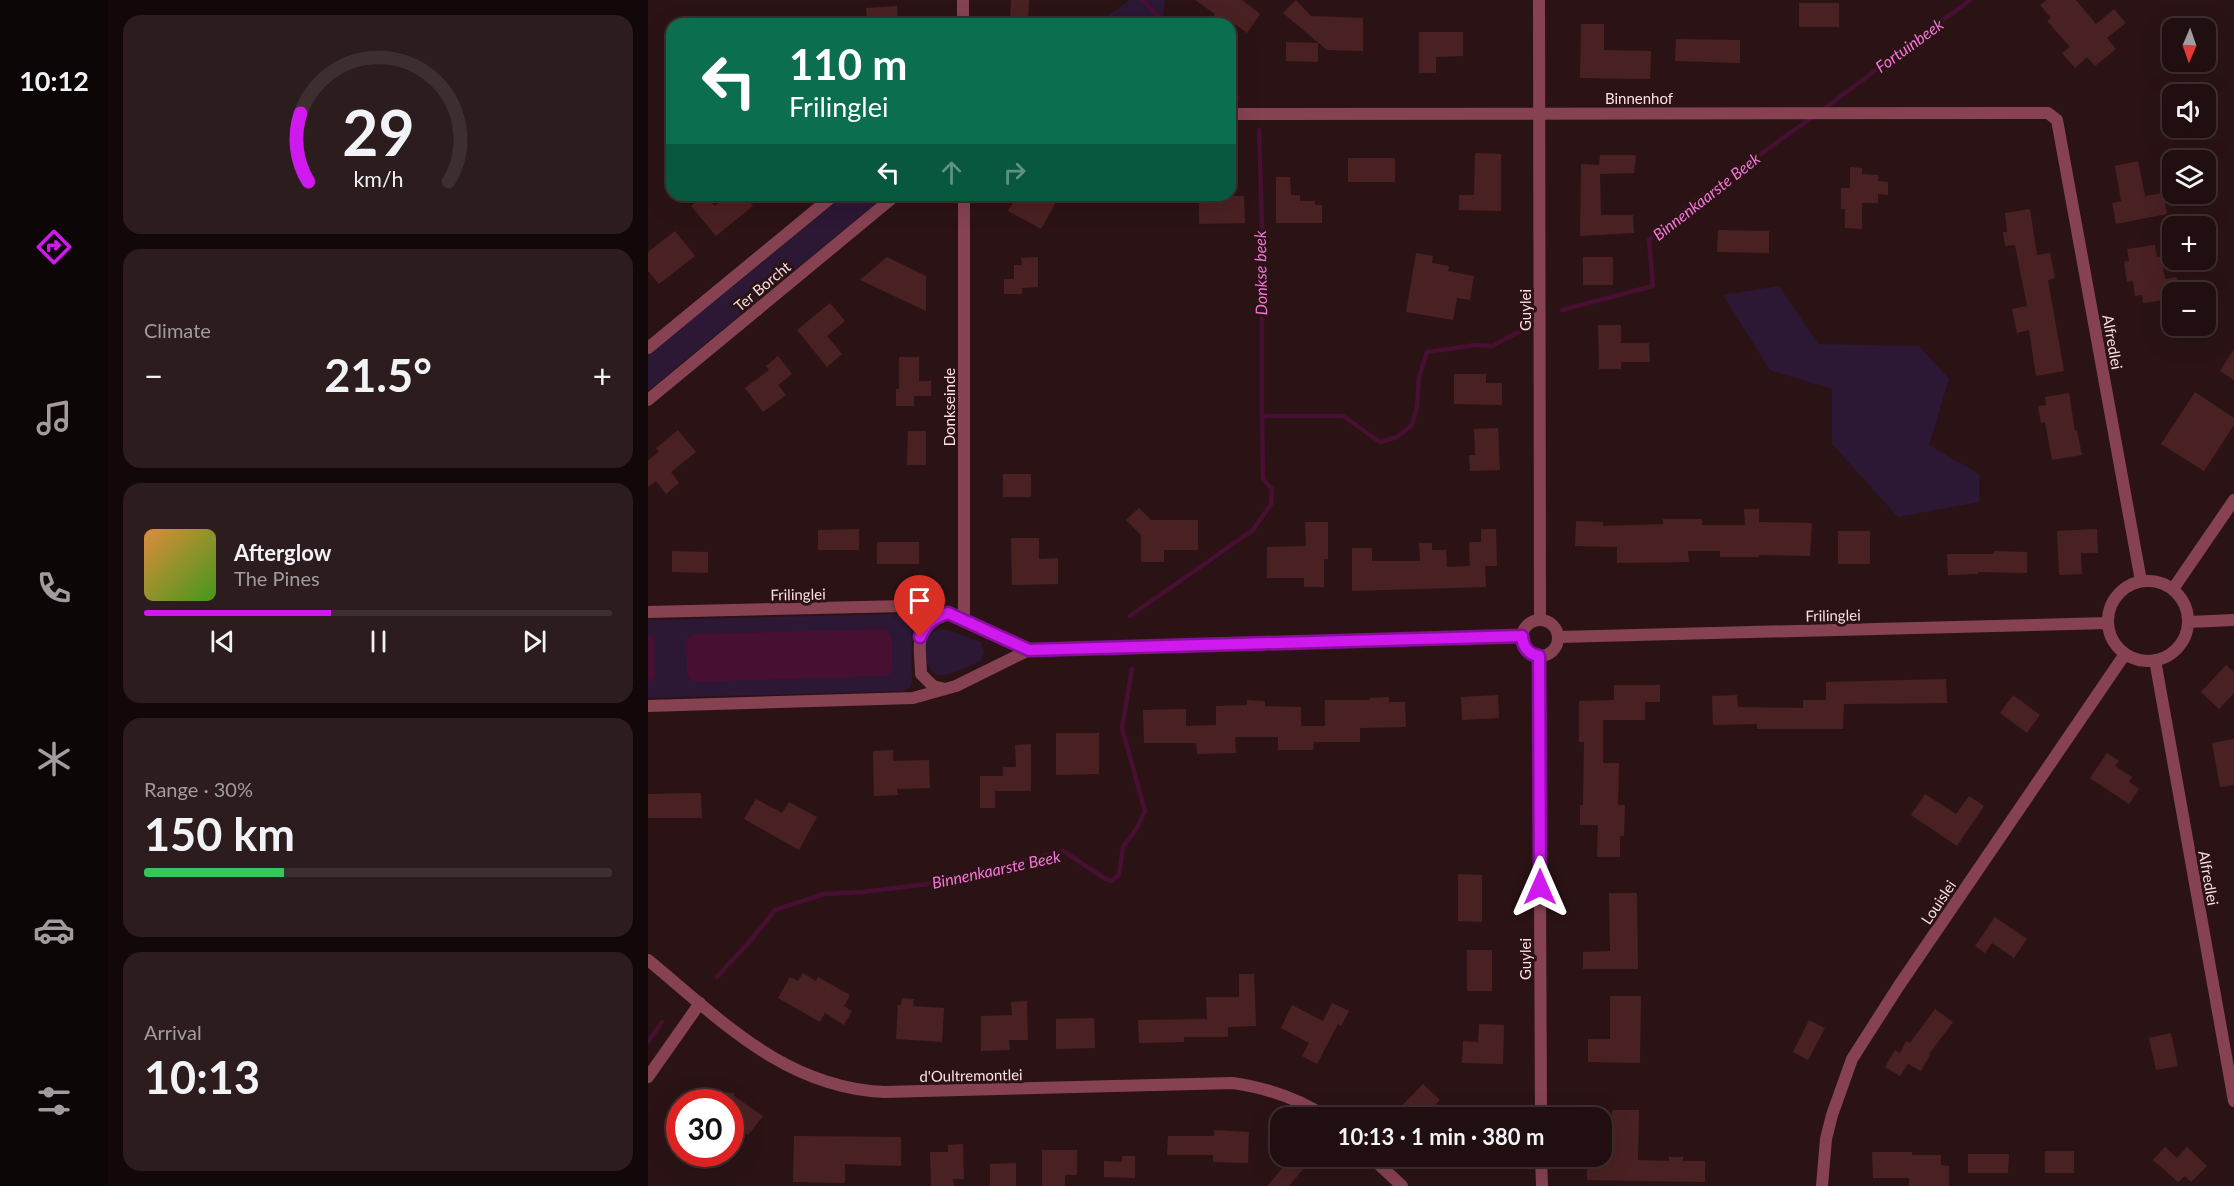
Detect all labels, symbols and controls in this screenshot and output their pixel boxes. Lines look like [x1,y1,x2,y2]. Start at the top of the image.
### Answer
water label: Fortuinbeek [1871,14,1947,76]
north arrow [2162,18,2216,72]
map controls [2162,18,2216,336]
text: 110 m [789,39,907,89]
icon: left [690,42,768,120]
text: 10:12 [19,64,89,97]
button: sound [2162,84,2216,138]
street label: Binnenhof [1605,89,1674,107]
text: Frilinglei [789,90,888,123]
text: 29 [342,94,414,169]
water label: Binnenkaarste Beek [1649,148,1764,244]
button: layers [2162,150,2216,204]
icon: left [872,156,905,189]
icon: ahead [935,156,968,189]
icon: right [998,156,1031,189]
text: km/h [353,166,403,192]
button: + [2162,216,2216,270]
icon: directions [33,226,75,268]
water label: Donkse beek [1250,230,1270,316]
street label: Ter Borcht [730,257,794,315]
button: − [2162,282,2216,336]
street label: Guylei [1516,289,1534,331]
street label: Alfredlei [2099,313,2127,371]
text: Climate [144,318,211,342]
text: 21.5° [324,348,432,402]
text: − [144,355,163,395]
text: + [593,355,612,395]
street label: Donkseinde [940,368,958,446]
icon: music [33,397,75,439]
text: Afterglow [234,539,331,566]
text: The Pines [234,566,320,590]
icon: phone [33,567,75,609]
pin [894,575,945,637]
icon: arrive [903,584,936,617]
street label: Frilinglei [770,585,826,603]
street label: Frilinglei [1805,606,1861,624]
icon: previous [206,625,239,658]
icon: pause [362,625,395,658]
icon: next [518,625,551,658]
icon: climate [33,738,75,780]
text: Range · 30% [144,777,253,801]
text: 150 km [144,807,295,861]
water label: Binnenkaarste Beek [930,846,1062,892]
street label: Alfredlei [2195,849,2223,907]
position arrow [1508,855,1572,919]
street label: Louislei [1917,877,1959,927]
icon: car [33,909,75,951]
street label: Guylei [1516,938,1534,980]
text: Arrival [144,1020,202,1044]
text: 10:13 [144,1050,260,1104]
street label: d'Oultremontlei [919,1065,1023,1085]
icon: filters [33,1080,75,1122]
speed limit sign: 30 [666,1089,744,1167]
text: 10:13 · 1 min · 380 m [1338,1123,1544,1150]

